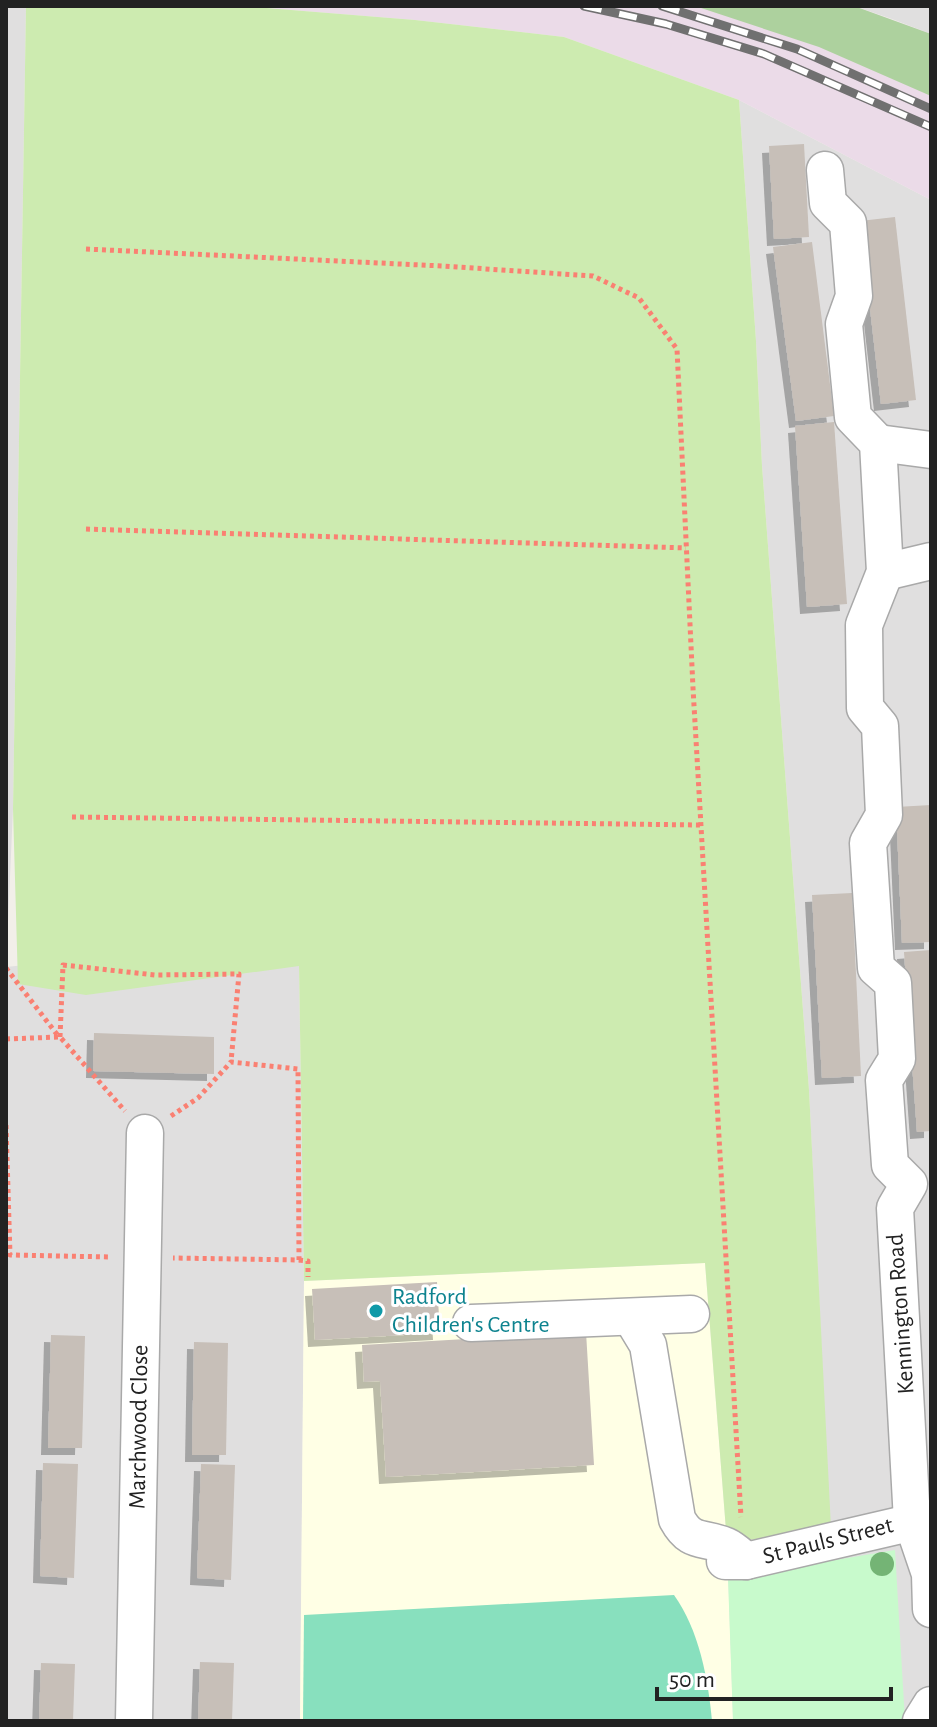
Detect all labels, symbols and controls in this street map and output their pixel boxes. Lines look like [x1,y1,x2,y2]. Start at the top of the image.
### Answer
street label: Kennington Road [883,1233,919,1395]
place label: Radford Children's Centre [392,1285,550,1337]
marker: Radford Children's Centre [367,1302,385,1320]
street label: Marchwood Close [126,1345,152,1509]
street label: St Pauls Street [760,1513,896,1569]
scale bar [657,1651,891,1701]
text: 50 m [669,1668,715,1692]

